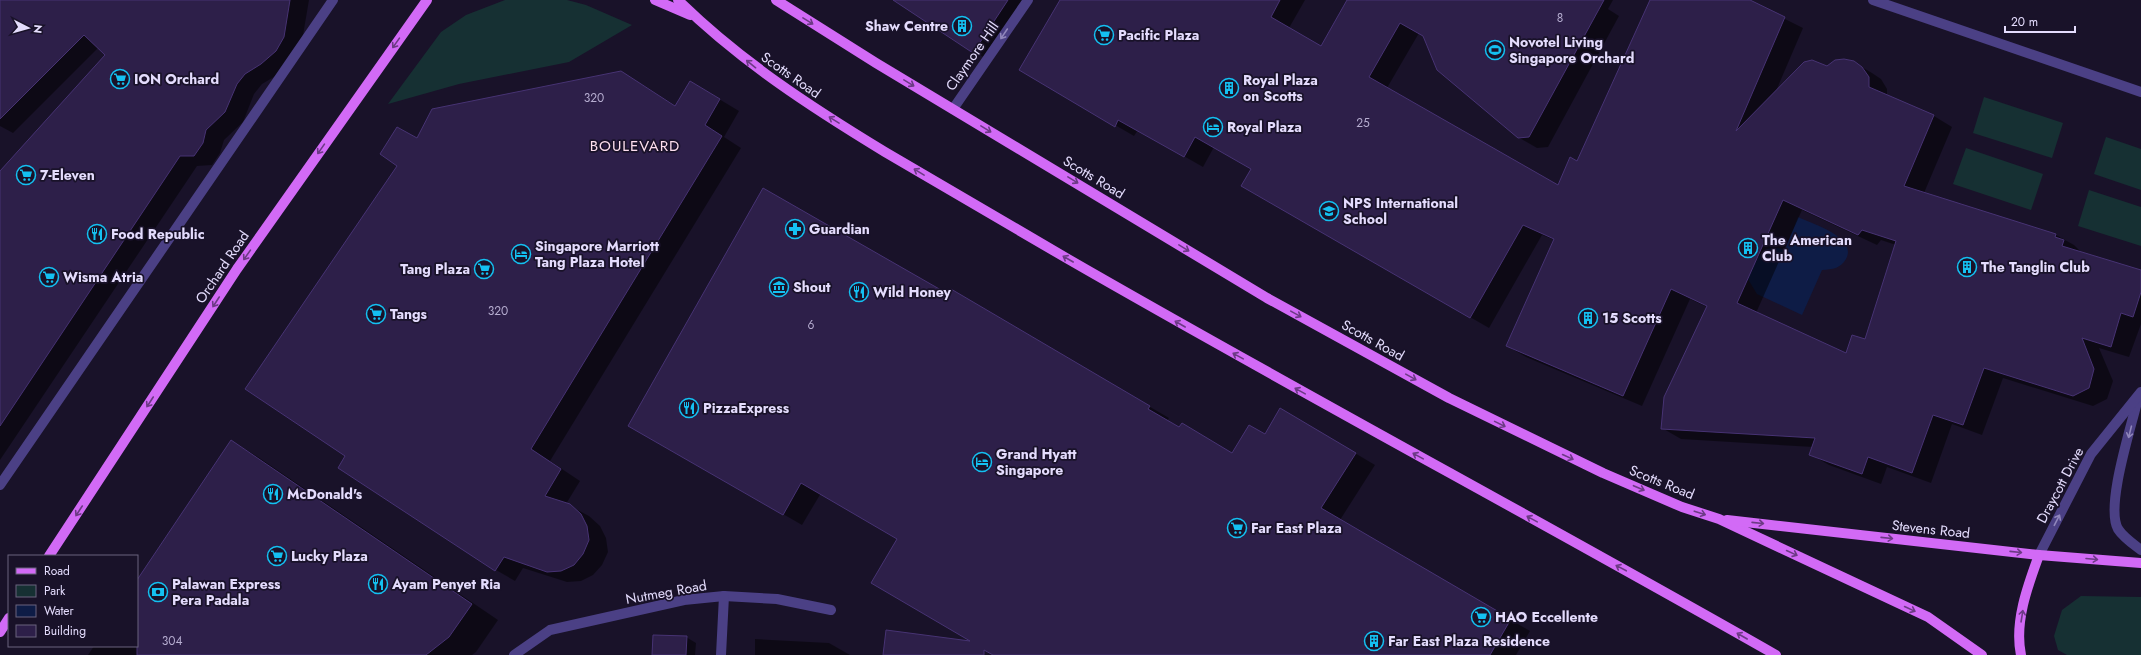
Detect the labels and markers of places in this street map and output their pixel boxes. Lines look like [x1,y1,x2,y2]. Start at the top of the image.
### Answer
building icon: Shaw Centre [951,15,973,37]
place label: Shaw Centre [865,16,948,36]
supermarket icon: Pacific Plaza [1093,24,1115,46]
place label: Pacific Plaza [1118,25,1199,45]
place label: Novotel Living Singapore Orchard [1509,32,1634,68]
sports icon: Novotel Living Singapore Orchard [1484,39,1506,61]
supermarket icon: ION Orchard [109,68,131,90]
place label: ION Orchard [134,69,219,89]
place label: Royal Plaza on Scotts [1243,70,1318,106]
building icon: Royal Plaza on Scotts [1218,77,1240,99]
hotel icon: Royal Plaza [1202,116,1224,138]
place label: Royal Plaza [1227,117,1302,137]
supermarket icon: 7-Eleven [15,164,37,186]
place label: 7-Eleven [40,165,95,185]
place label: NPS International School [1343,193,1458,229]
school or university icon: NPS International School [1318,200,1340,222]
pharmacy icon: Guardian [784,218,806,240]
place label: Guardian [809,219,870,239]
restaurant icon: Food Republic [86,223,108,245]
place label: Food Republic [111,224,205,244]
place label: The American Club [1762,230,1852,266]
place label: Singapore Marriott Tang Plaza Hotel [535,236,660,272]
building icon: The American Club [1737,237,1759,259]
hotel icon: Singapore Marriott Tang Plaza Hotel [510,243,532,265]
building icon: The Tanglin Club [1956,256,1978,278]
place label: The Tanglin Club [1981,257,2090,277]
supermarket icon: Tang Plaza [473,258,495,280]
place label: Tang Plaza [400,259,470,279]
supermarket icon: Wisma Atria [38,266,60,288]
place label: Wisma Atria [63,267,143,287]
museum icon: Shout [768,276,790,298]
place label: Shout [793,277,831,297]
restaurant icon: Wild Honey [848,281,870,303]
place label: Wild Honey [873,282,952,302]
supermarket icon: Tangs [365,303,387,325]
place label: Tangs [390,304,428,324]
building icon: 15 Scotts [1577,307,1599,329]
place label: 15 Scotts [1602,308,1662,328]
restaurant icon: PizzaExpress [678,397,700,419]
place label: PizzaExpress [703,398,790,418]
place label: Grand Hyatt Singapore [996,444,1077,480]
hotel icon: Grand Hyatt Singapore [971,451,993,473]
restaurant icon: McDonald's [262,483,284,505]
place label: McDonald's [287,484,363,504]
supermarket icon: Far East Plaza [1226,517,1248,539]
place label: Far East Plaza [1251,518,1342,538]
supermarket icon: Lucky Plaza [266,545,288,567]
place label: Lucky Plaza [291,546,368,566]
restaurant icon: Ayam Penyet Ria [367,573,389,595]
place label: Palawan Express Pera Padala [172,574,281,610]
place label: Ayam Penyet Ria [391,574,501,594]
bank icon: Palawan Express Pera Padala [147,581,169,603]
supermarket icon: HAO Eccellente [1470,606,1492,628]
place label: HAO Eccellente [1495,607,1598,627]
building icon: Far East Plaza Residence [1363,630,1385,652]
place label: Far East Plaza Residence [1388,631,1550,651]

